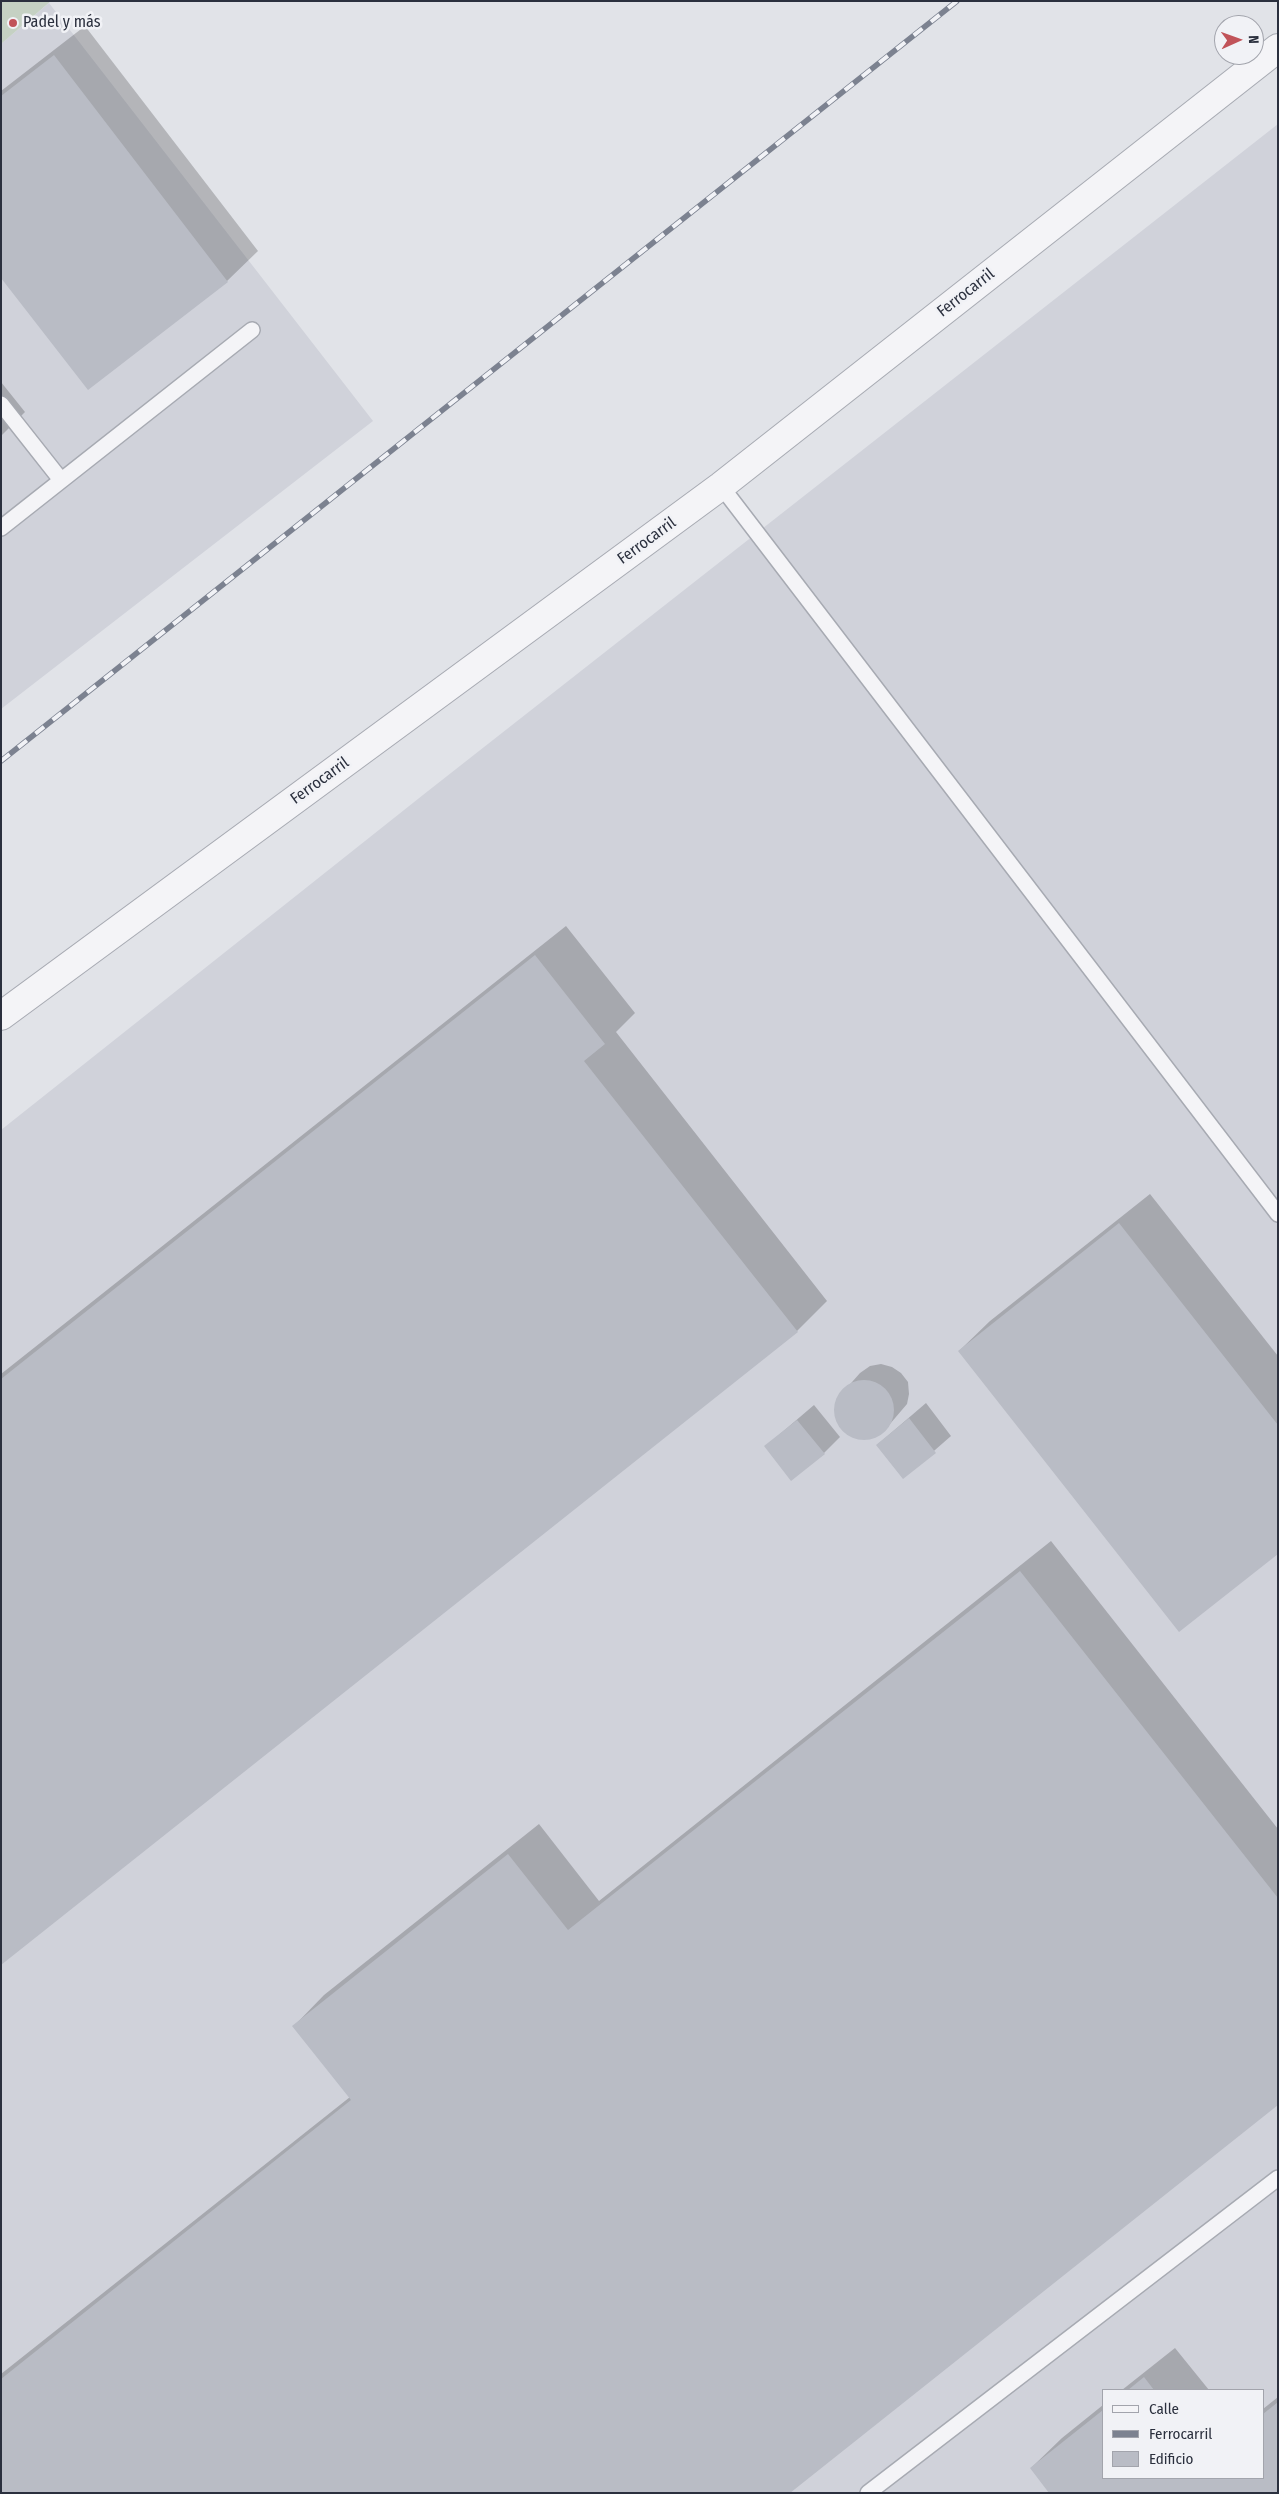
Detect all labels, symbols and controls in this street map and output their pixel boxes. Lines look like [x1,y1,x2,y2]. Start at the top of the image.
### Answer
place label: Padel y más [23,13,101,33]
north arrow [1214,15,1264,65]
marker: Padel y más [7,17,19,29]
text: N [1245,35,1262,44]
street label: Ferrocarril [934,265,998,321]
street label: Ferrocarril [614,513,680,569]
street label: Ferrocarril [287,753,353,809]
legend [1102,2389,1264,2479]
text: Calle [1149,2400,1179,2418]
text: Ferrocarril [1149,2425,1212,2443]
text: Edificio [1149,2450,1194,2468]

